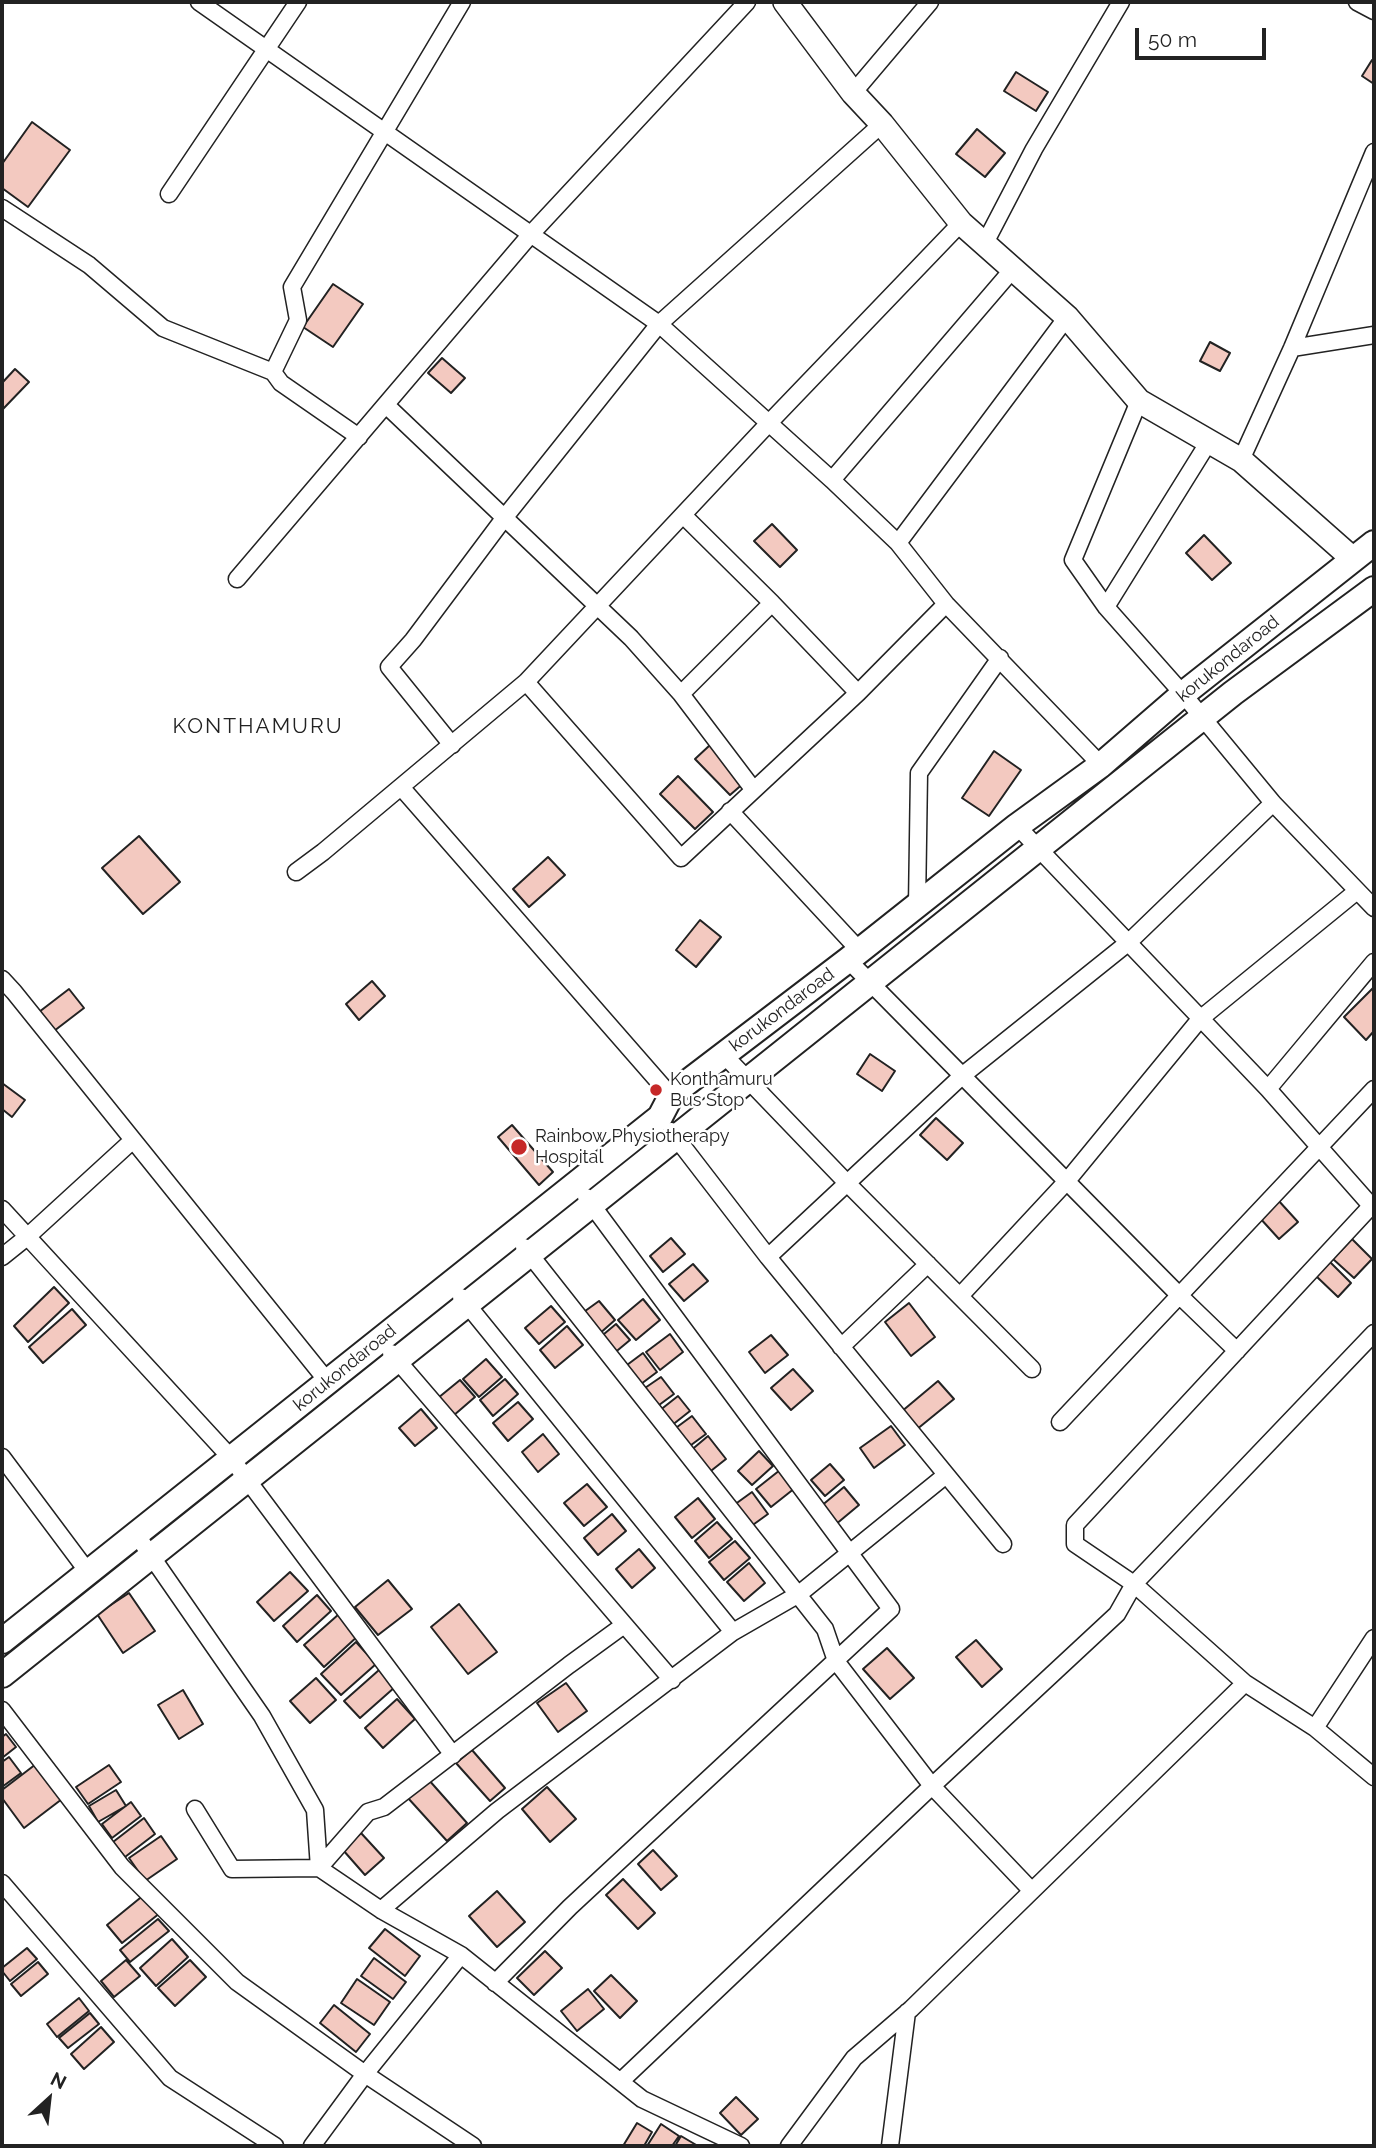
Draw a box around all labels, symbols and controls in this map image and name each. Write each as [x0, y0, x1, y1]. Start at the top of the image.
scale bar [1138, 14, 1269, 58]
text: 50 m [1148, 27, 1197, 52]
street label: korukondaroad [1172, 611, 1284, 707]
district label: KONTHAMURU [174, 714, 342, 740]
street label: korukondaroad [725, 964, 839, 1056]
place label: Konthamuru Bus Stop [670, 1069, 773, 1112]
marker: Konthamuru Bus Stop [648, 1082, 664, 1098]
place label: Rainbow Physiotherapy Hospital [535, 1126, 729, 1168]
marker: Rainbow Physiotherapy Hospital [509, 1137, 529, 1157]
street label: korukondaroad [289, 1320, 401, 1416]
north arrow [14, 2064, 84, 2134]
text: N [47, 2067, 70, 2093]

